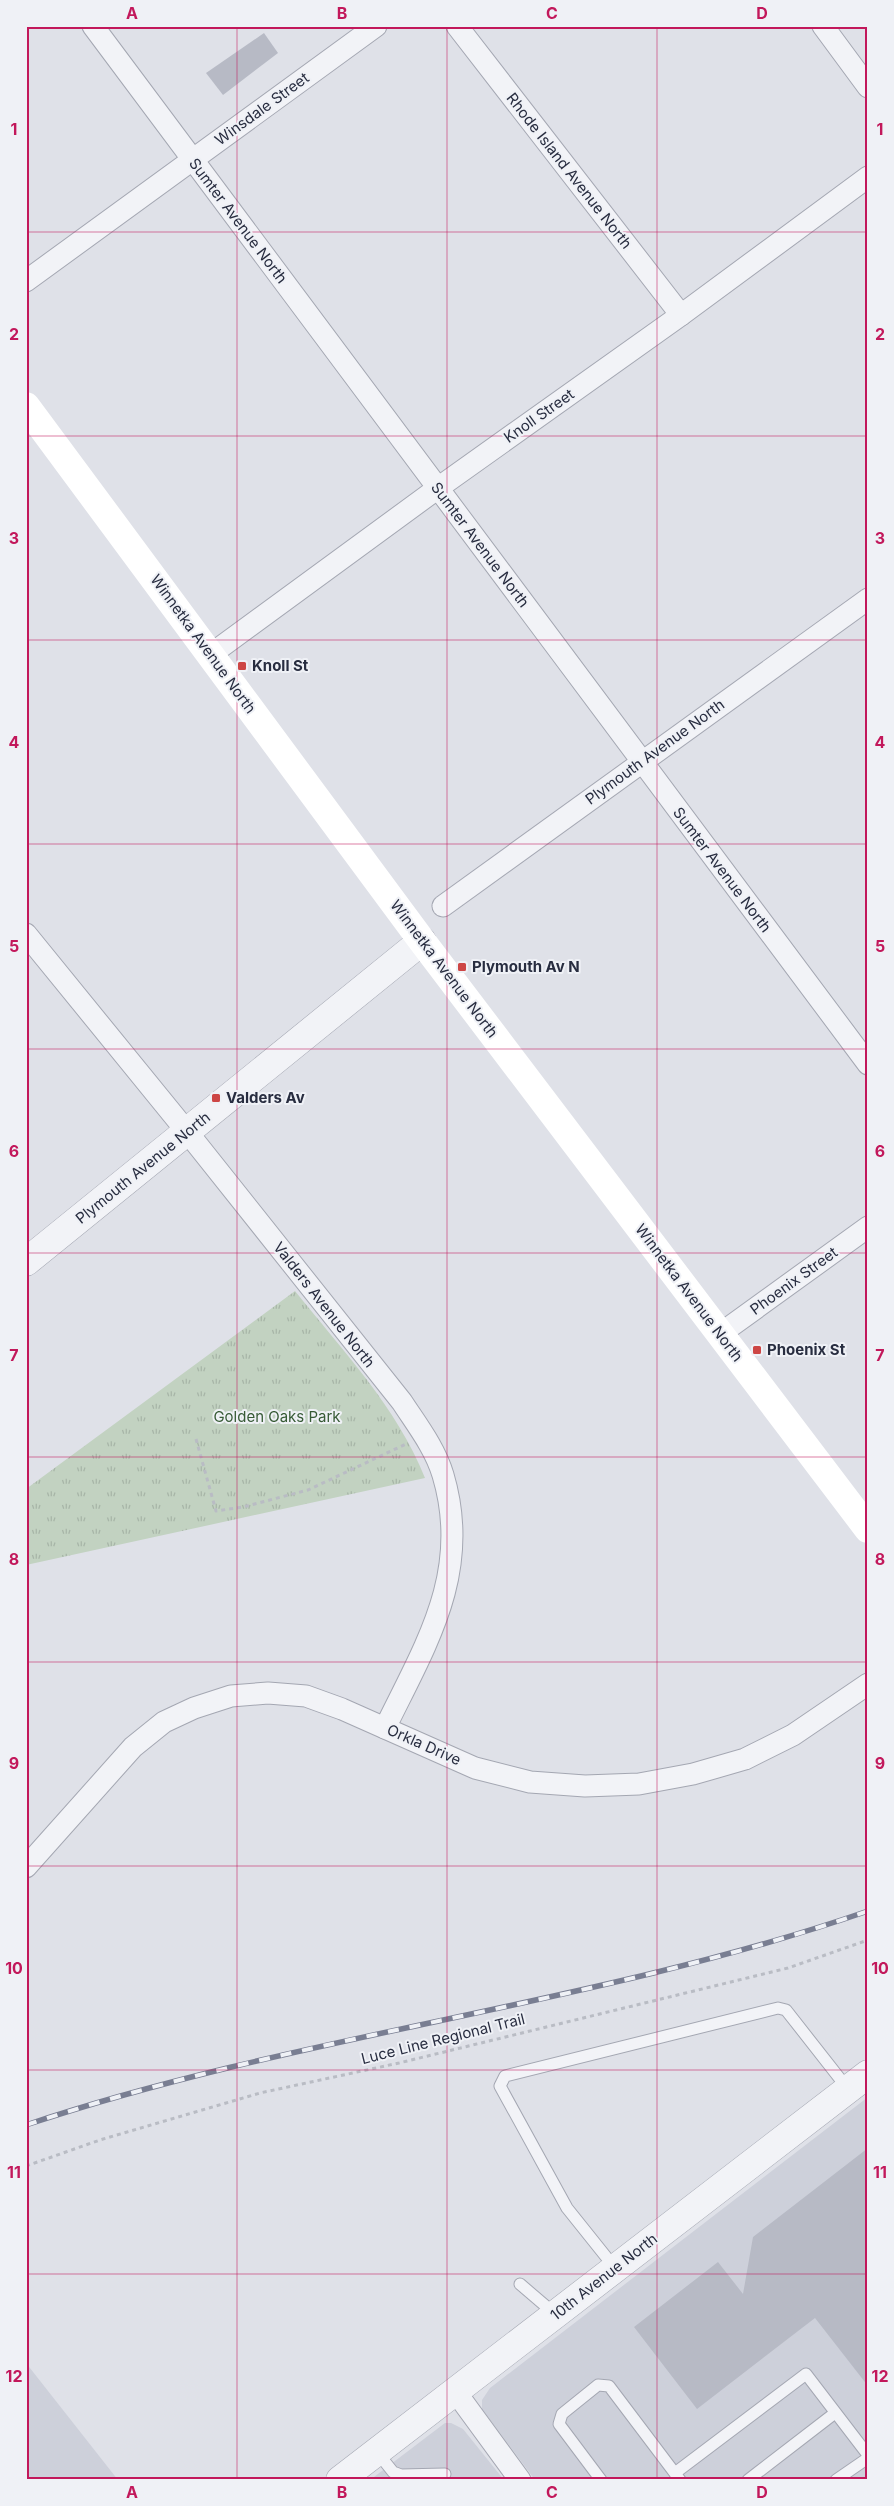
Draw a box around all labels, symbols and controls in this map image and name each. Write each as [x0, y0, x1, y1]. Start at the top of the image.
text: A [126, 3, 138, 23]
text: B [337, 3, 347, 23]
text: C [546, 3, 558, 23]
text: D [756, 3, 768, 23]
street label: Winsdale Street [211, 68, 313, 149]
street label: Rhode Island Avenue North [503, 89, 636, 253]
text: 1 [11, 119, 17, 139]
text: 1 [877, 119, 883, 139]
street label: Sumter Avenue North [185, 154, 292, 287]
text: 2 [9, 324, 19, 344]
text: 2 [875, 324, 885, 344]
street label: Knoll Street [500, 384, 578, 447]
street label: Sumter Avenue North [427, 478, 534, 611]
text: 3 [9, 528, 19, 548]
text: 3 [875, 528, 885, 548]
street label: Winnetka Avenue North [146, 570, 260, 717]
place label: Knoll St [252, 656, 309, 675]
marker: Knoll St [236, 660, 248, 672]
street label: Plymouth Avenue North [581, 695, 728, 809]
text: 4 [9, 732, 20, 752]
text: 4 [875, 732, 886, 752]
street label: Sumter Avenue North [669, 803, 776, 936]
street label: Winnetka Avenue North [386, 896, 502, 1041]
text: 5 [9, 936, 19, 956]
text: 5 [875, 936, 885, 956]
place label: Plymouth Av N [472, 957, 580, 976]
marker: Plymouth Av N [456, 961, 468, 973]
place label: Valders Av [226, 1088, 305, 1107]
marker: Valders Av [210, 1092, 222, 1104]
street label: Plymouth Avenue North [72, 1107, 214, 1228]
text: 6 [9, 1141, 19, 1161]
text: 6 [875, 1141, 885, 1161]
street label: Winnetka Avenue North [631, 1220, 747, 1365]
street label: Valders Avenue North [269, 1238, 379, 1371]
street label: Phoenix Street [746, 1242, 841, 1319]
place label: Phoenix St [767, 1340, 846, 1359]
marker: Phoenix St [751, 1344, 763, 1356]
text: 7 [9, 1345, 19, 1365]
text: 7 [875, 1345, 885, 1365]
park label: Golden Oaks Park [213, 1407, 341, 1426]
text: 8 [9, 1549, 19, 1569]
text: 8 [875, 1549, 885, 1569]
street label: Orkla Drive [384, 1720, 464, 1769]
text: 9 [9, 1753, 19, 1773]
text: 9 [875, 1753, 885, 1773]
text: 10 [5, 1958, 23, 1978]
text: 10 [871, 1958, 889, 1978]
street label: Luce Line Regional Trail [359, 2009, 527, 2068]
text: 11 [7, 2162, 21, 2182]
text: 11 [873, 2162, 887, 2182]
street label: 10th Avenue North [546, 2229, 661, 2324]
text: 12 [6, 2366, 22, 2386]
text: 12 [872, 2366, 888, 2386]
text: A [126, 2482, 138, 2502]
text: B [337, 2482, 347, 2502]
text: C [546, 2482, 558, 2502]
text: D [756, 2482, 768, 2502]

